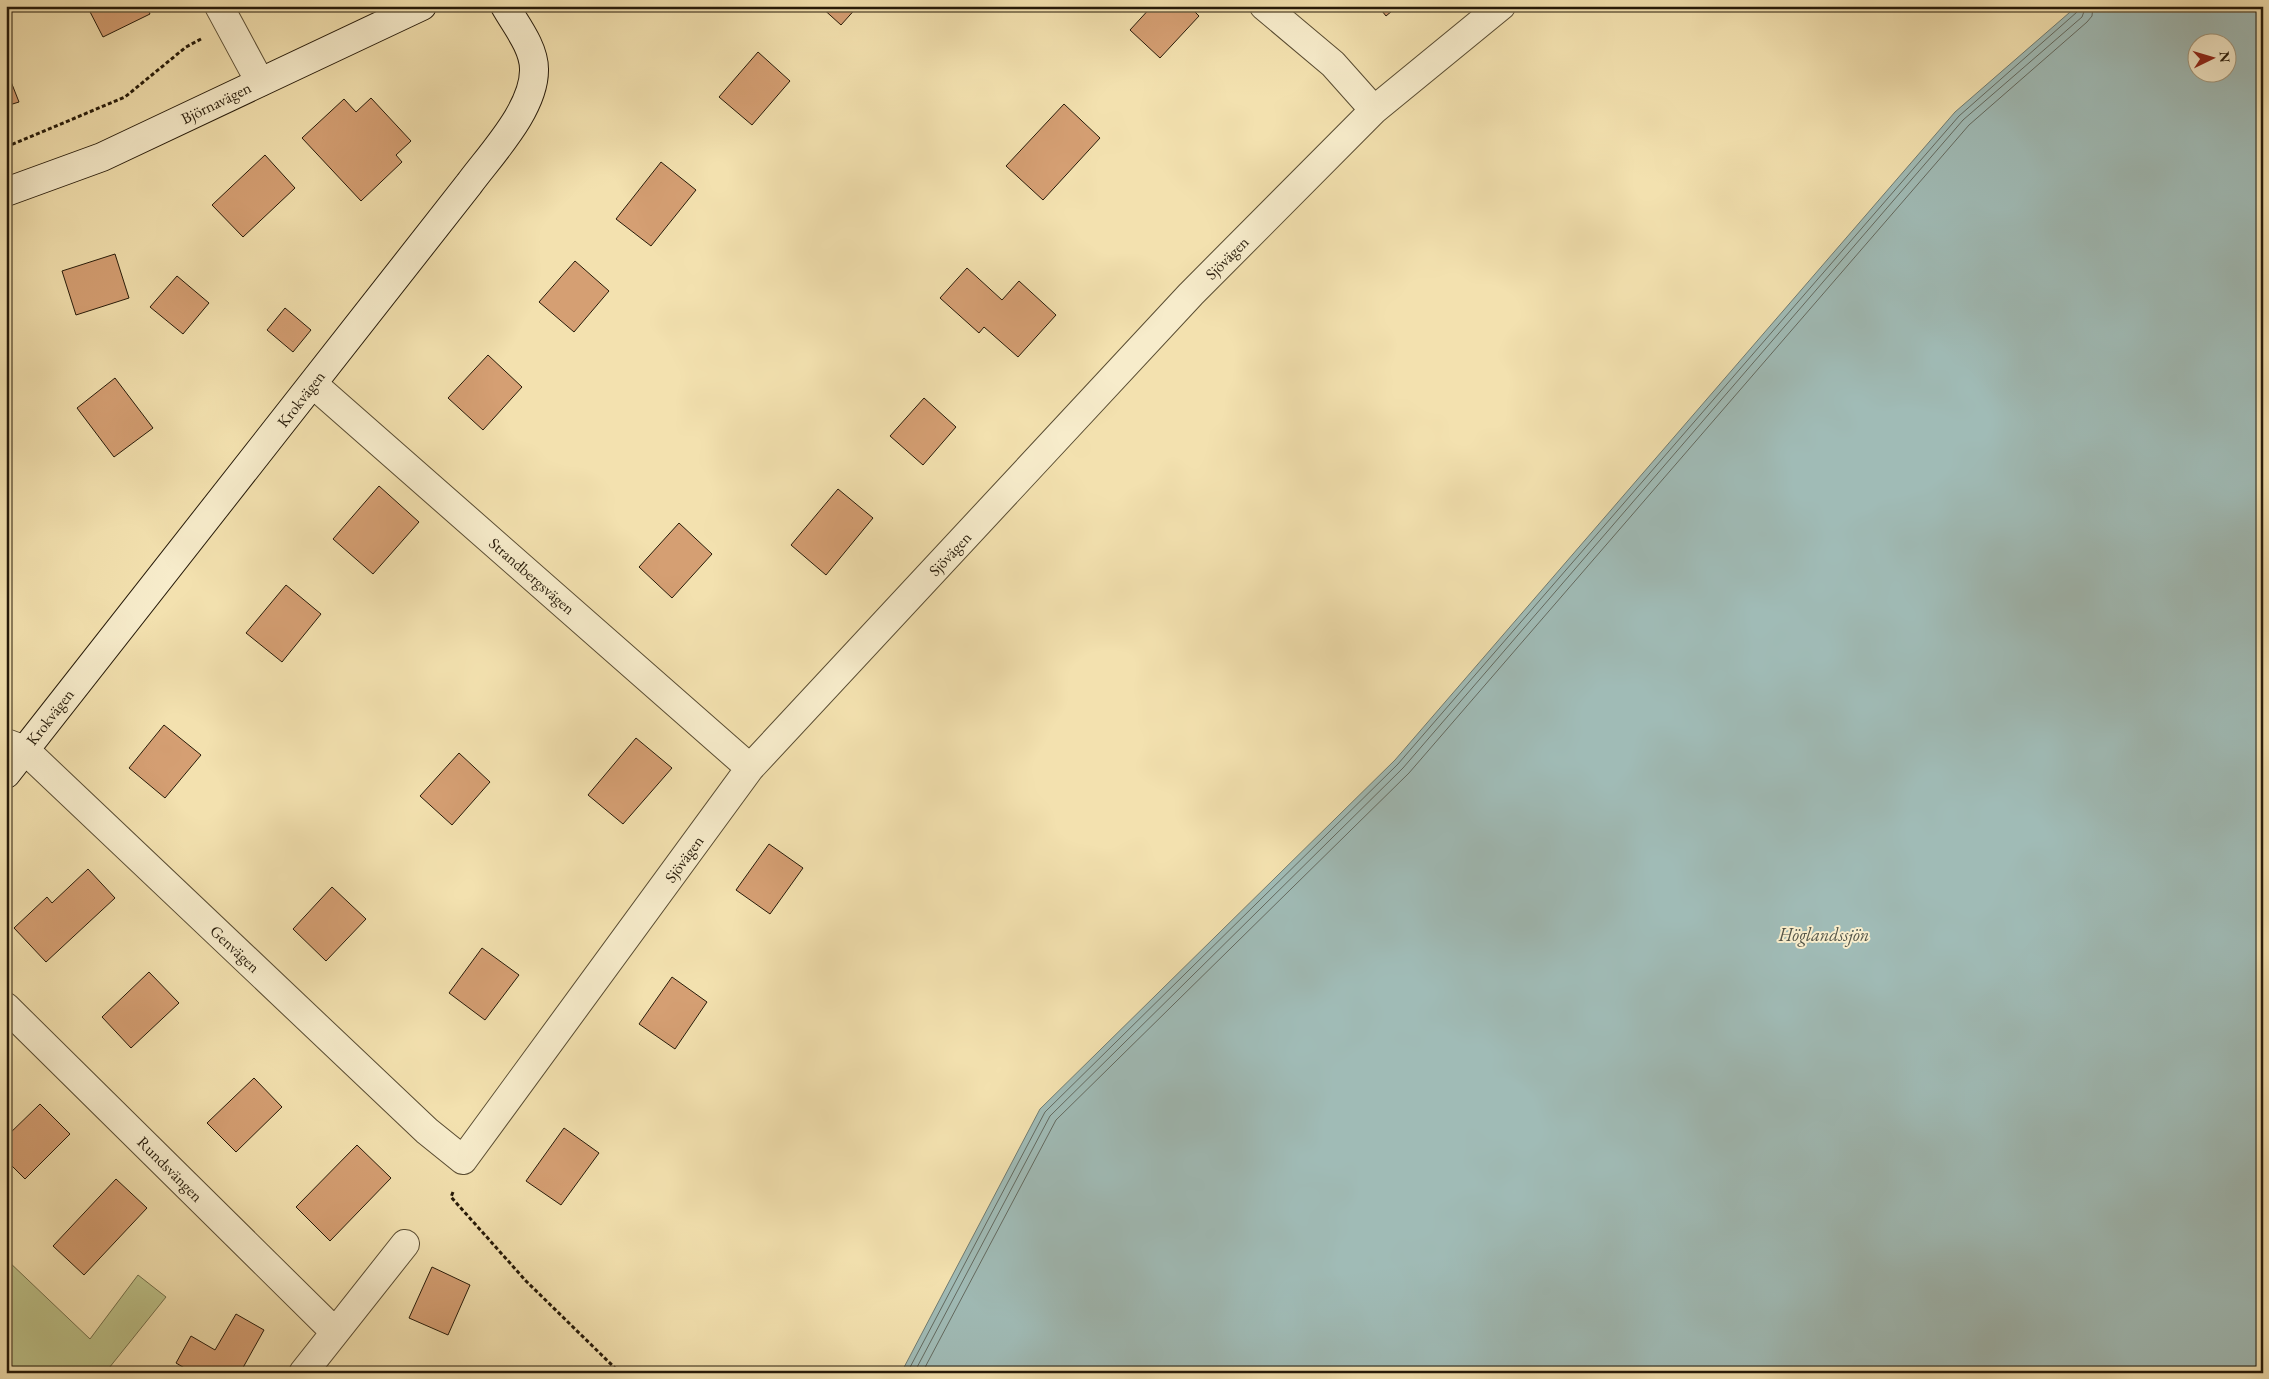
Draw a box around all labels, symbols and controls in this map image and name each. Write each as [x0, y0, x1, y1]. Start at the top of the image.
north arrow [2186, 32, 2236, 82]
text: N [2215, 50, 2234, 64]
street label: Björnavägen [177, 77, 255, 129]
street label: Sjövägen [1201, 231, 1254, 284]
street label: Krokvägen [272, 366, 330, 432]
street label: Sjövägen [924, 527, 976, 581]
street label: Strandbergsvägen [485, 533, 580, 620]
street label: Krokvägen [21, 684, 79, 750]
street label: Sjövägen [660, 831, 709, 887]
street label: Genvägen [206, 921, 265, 978]
water label: Höglandssjön [1778, 923, 1869, 947]
street label: Rundsvängen [133, 1132, 208, 1207]

